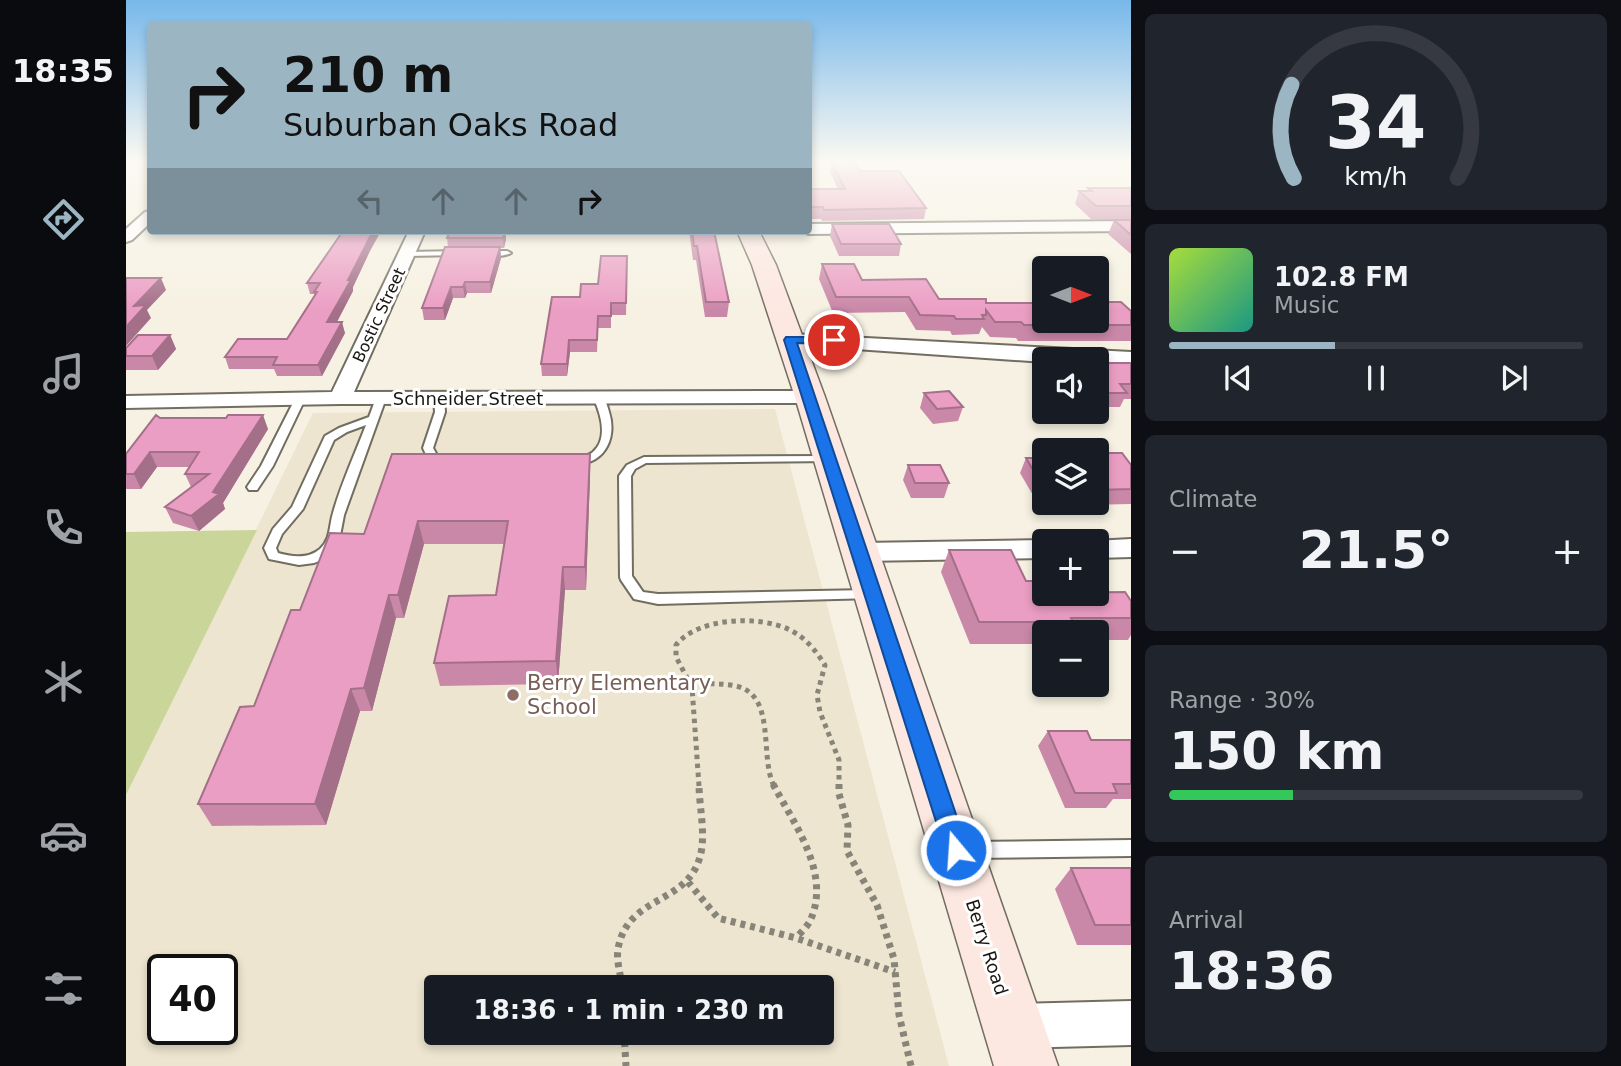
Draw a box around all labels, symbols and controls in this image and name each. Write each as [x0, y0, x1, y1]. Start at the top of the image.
text: 210 m [283, 47, 453, 104]
icon: right [168, 49, 259, 140]
text: 18:35 [12, 52, 114, 90]
text: 34 [1325, 81, 1427, 166]
text: Suburban Oaks Road [283, 106, 618, 144]
text: km/h [1344, 162, 1408, 191]
icon: left [351, 182, 389, 220]
icon: ahead [424, 182, 462, 220]
icon: ahead [497, 182, 535, 220]
icon: right [570, 182, 608, 220]
icon: directions [39, 195, 88, 244]
north arrow [1032, 256, 1110, 332]
map controls [1032, 256, 1109, 697]
text: 102.8 FM [1274, 262, 1409, 292]
street label: Bostic Street [349, 265, 409, 365]
text: Music [1274, 292, 1339, 318]
pin [804, 310, 864, 370]
icon: arrive [815, 321, 853, 359]
button: sound [1032, 347, 1109, 424]
icon: music [39, 349, 88, 398]
icon: previous [1219, 359, 1257, 397]
icon: pause [1357, 359, 1395, 397]
icon: next [1495, 359, 1533, 397]
street label: Schneider Street [393, 388, 543, 409]
button: layers [1032, 438, 1109, 515]
text: Climate [1169, 486, 1258, 512]
icon: phone [39, 503, 88, 552]
text: 21.5° [1299, 520, 1453, 580]
button: + [1032, 529, 1109, 606]
text: − [1169, 529, 1201, 573]
text: + [1551, 529, 1583, 573]
button: − [1032, 620, 1109, 697]
icon: climate [39, 657, 88, 706]
place label: Berry Elementary School [527, 671, 711, 719]
marker: Berry Elementary School [505, 687, 521, 703]
text: Range · 30% [1169, 687, 1315, 713]
text: 150 km [1169, 721, 1384, 781]
icon: car [39, 811, 88, 860]
position arrow [919, 813, 993, 887]
street label: Berry Road [962, 896, 1012, 998]
text: Arrival [1169, 907, 1244, 933]
text: 18:36 [1169, 941, 1335, 1001]
speed limit sign: 40 [147, 954, 238, 1045]
icon: filters [39, 964, 88, 1013]
text: 18:36 · 1 min · 230 m [474, 995, 784, 1025]

